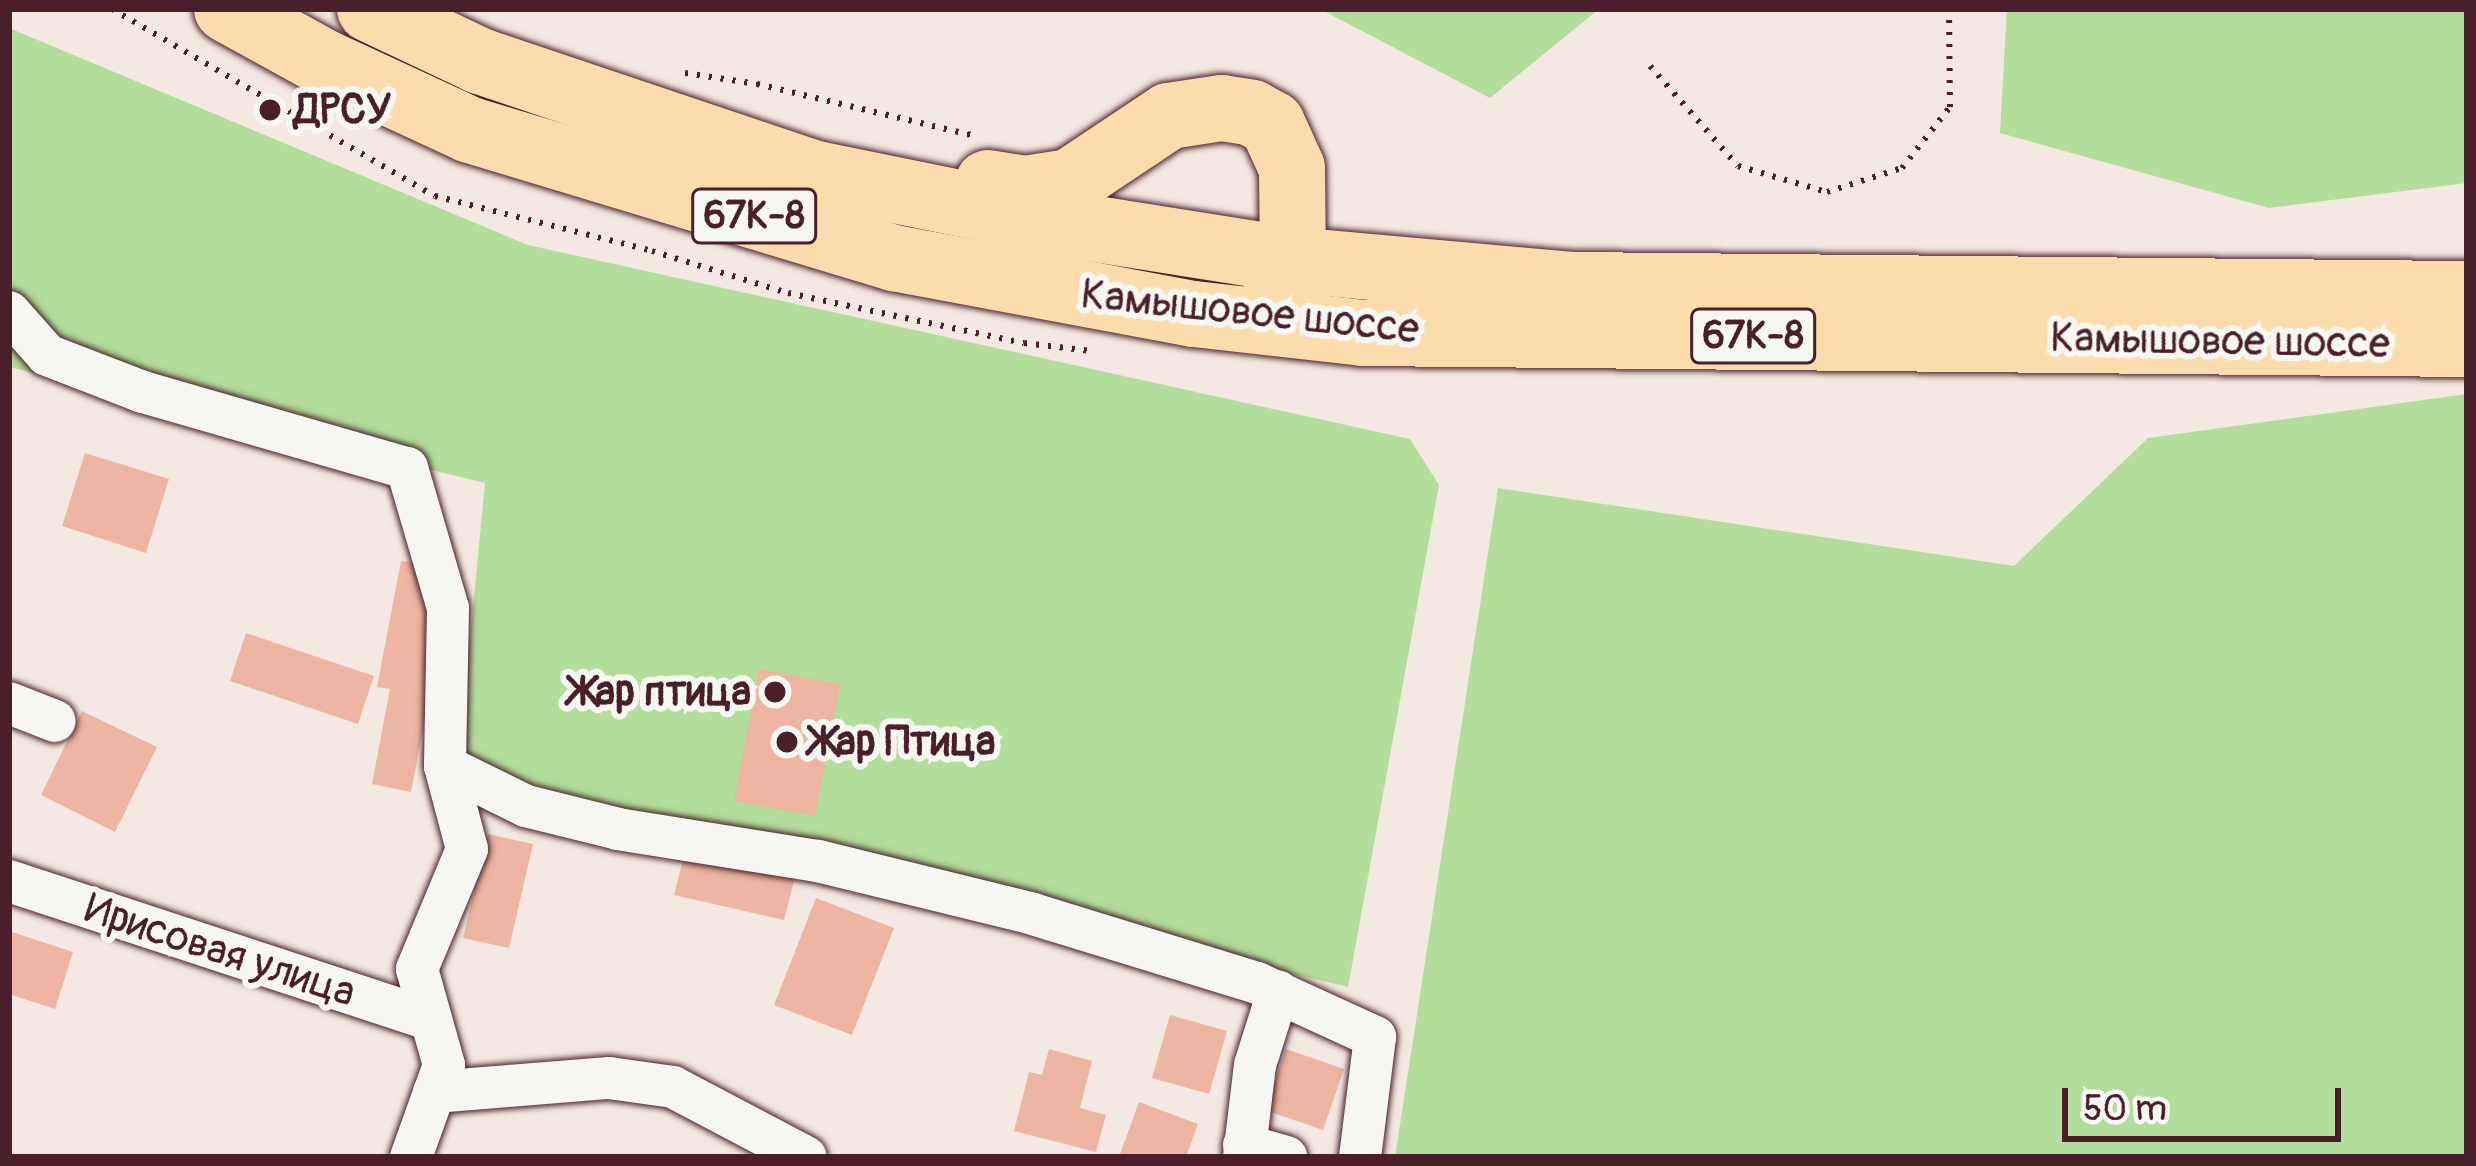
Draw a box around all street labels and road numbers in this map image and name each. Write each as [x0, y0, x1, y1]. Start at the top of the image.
road number: 67К-8 [691, 183, 817, 249]
street label: Камышовое шоссе [1079, 269, 1421, 355]
road number: 67К-8 [1690, 303, 1816, 369]
street label: Камышовое шоссе [2050, 313, 2390, 369]
street label: Ирисовая улица [78, 884, 362, 1018]

